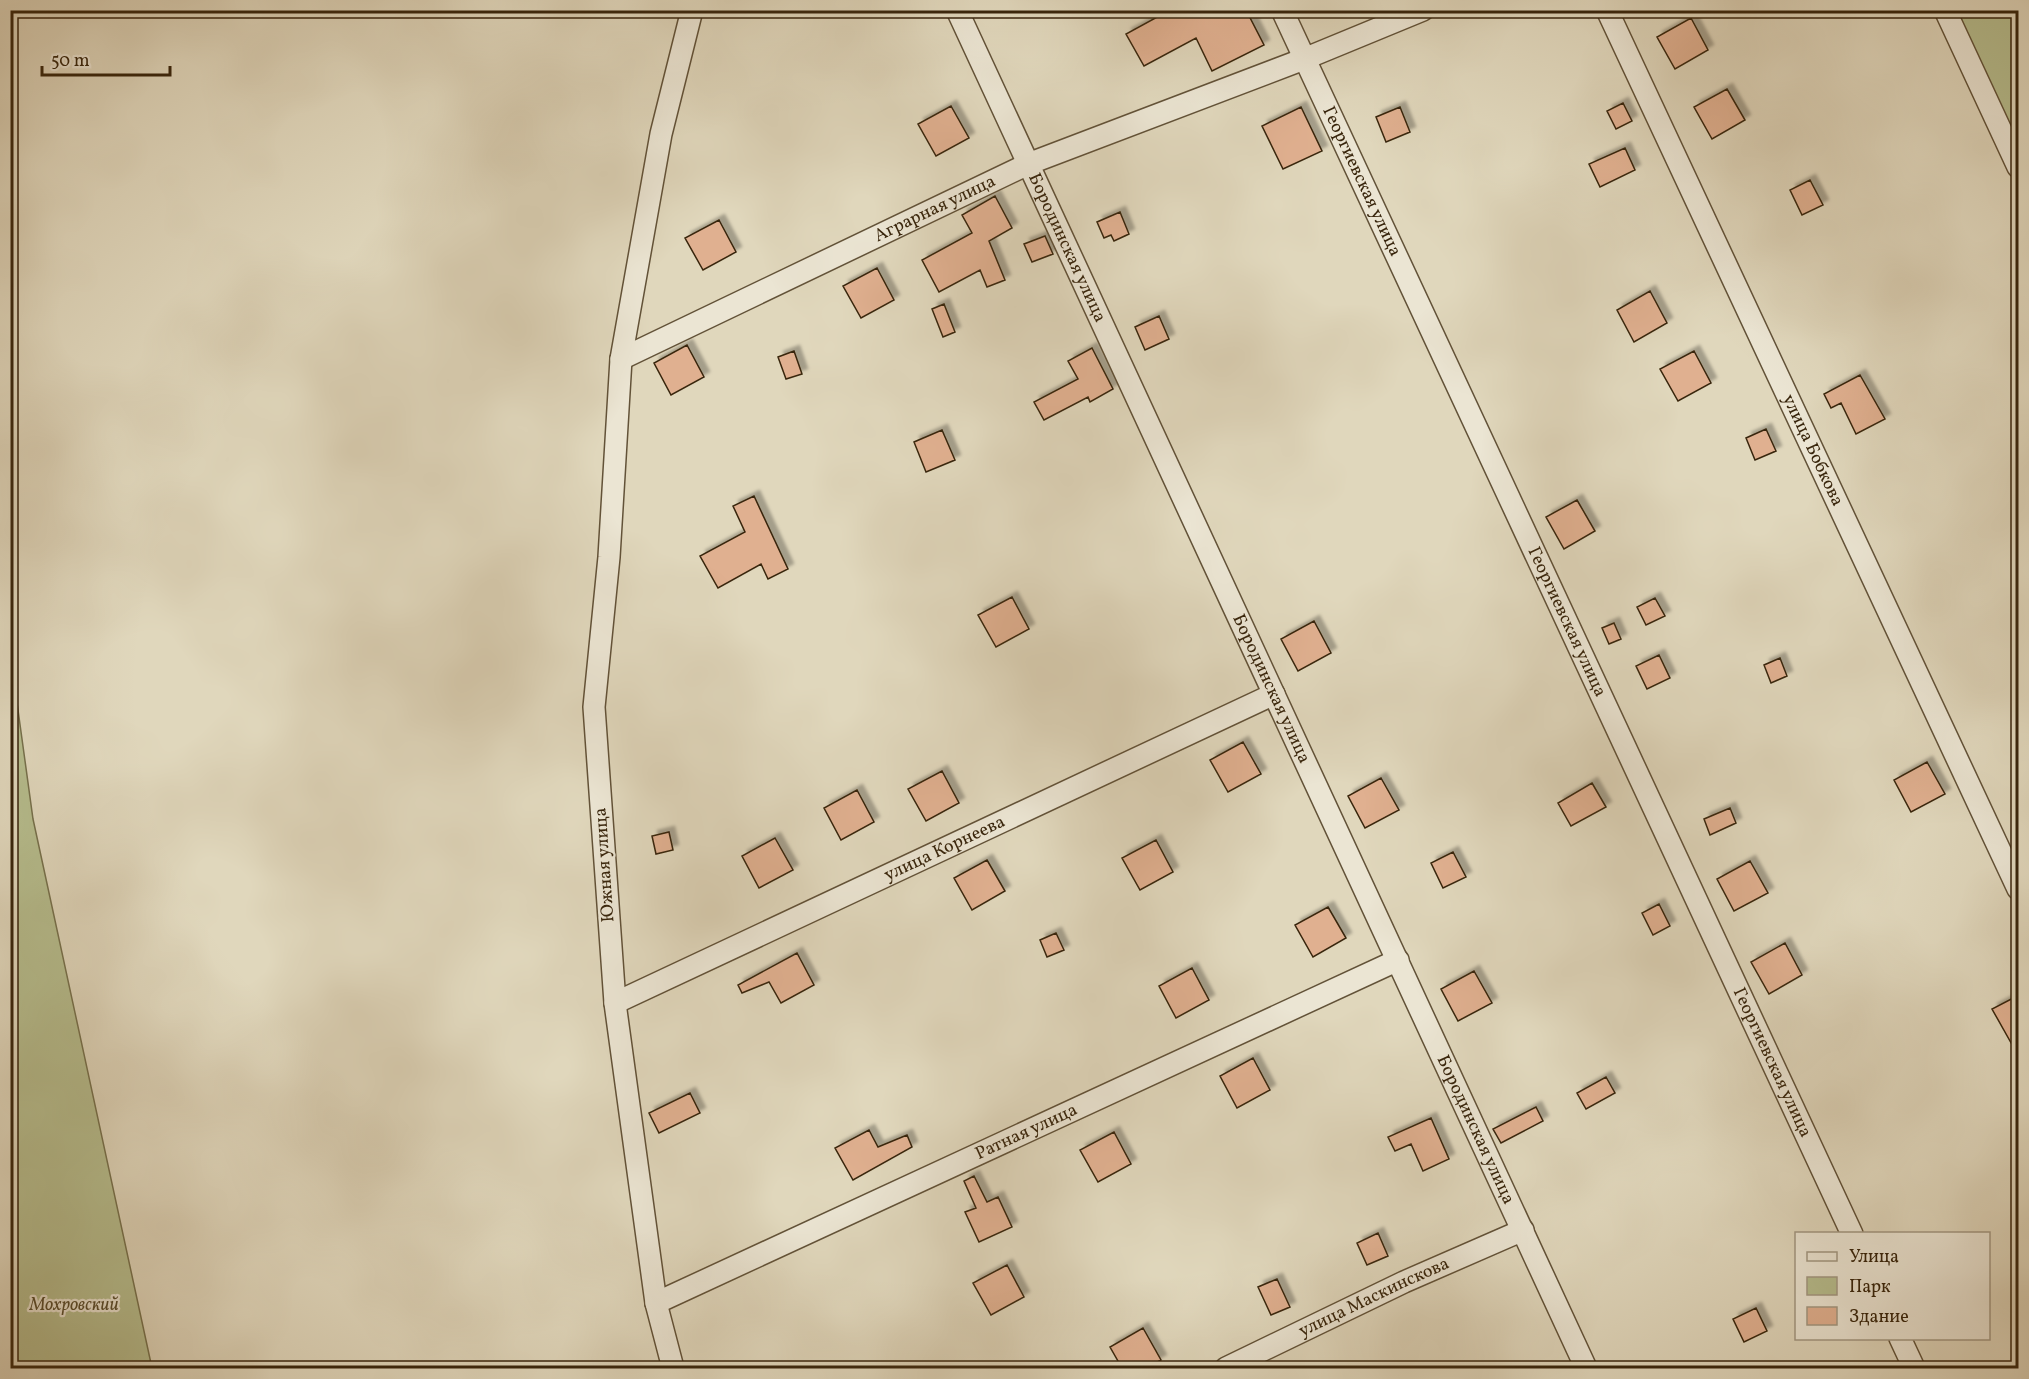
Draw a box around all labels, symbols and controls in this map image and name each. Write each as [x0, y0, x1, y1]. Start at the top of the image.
scale bar [42, 39, 170, 77]
text: 50 m [51, 49, 90, 74]
street label: Георгиевская улица [1316, 102, 1408, 261]
street label: Аграрная улица [870, 169, 1000, 248]
street label: Бородинская улица [1022, 169, 1113, 326]
street label: улица Бобкова [1776, 390, 1850, 510]
street label: Георгиевская улица [1521, 543, 1613, 701]
street label: Бородинская улица [1226, 610, 1317, 767]
street label: Южная улица [589, 807, 621, 923]
street label: улица Корнеева [880, 809, 1009, 888]
street label: Георгиевская улица [1726, 983, 1818, 1142]
street label: Бородинская улица [1430, 1051, 1521, 1208]
street label: Ратная улица [971, 1097, 1082, 1166]
legend [1795, 1232, 1990, 1340]
text: Улица [1849, 1245, 1899, 1270]
street label: улица Маскинскова [1294, 1251, 1453, 1344]
text: Парк [1849, 1275, 1891, 1300]
park label: Мохровский [28, 1293, 119, 1318]
text: Здание [1849, 1305, 1909, 1330]

